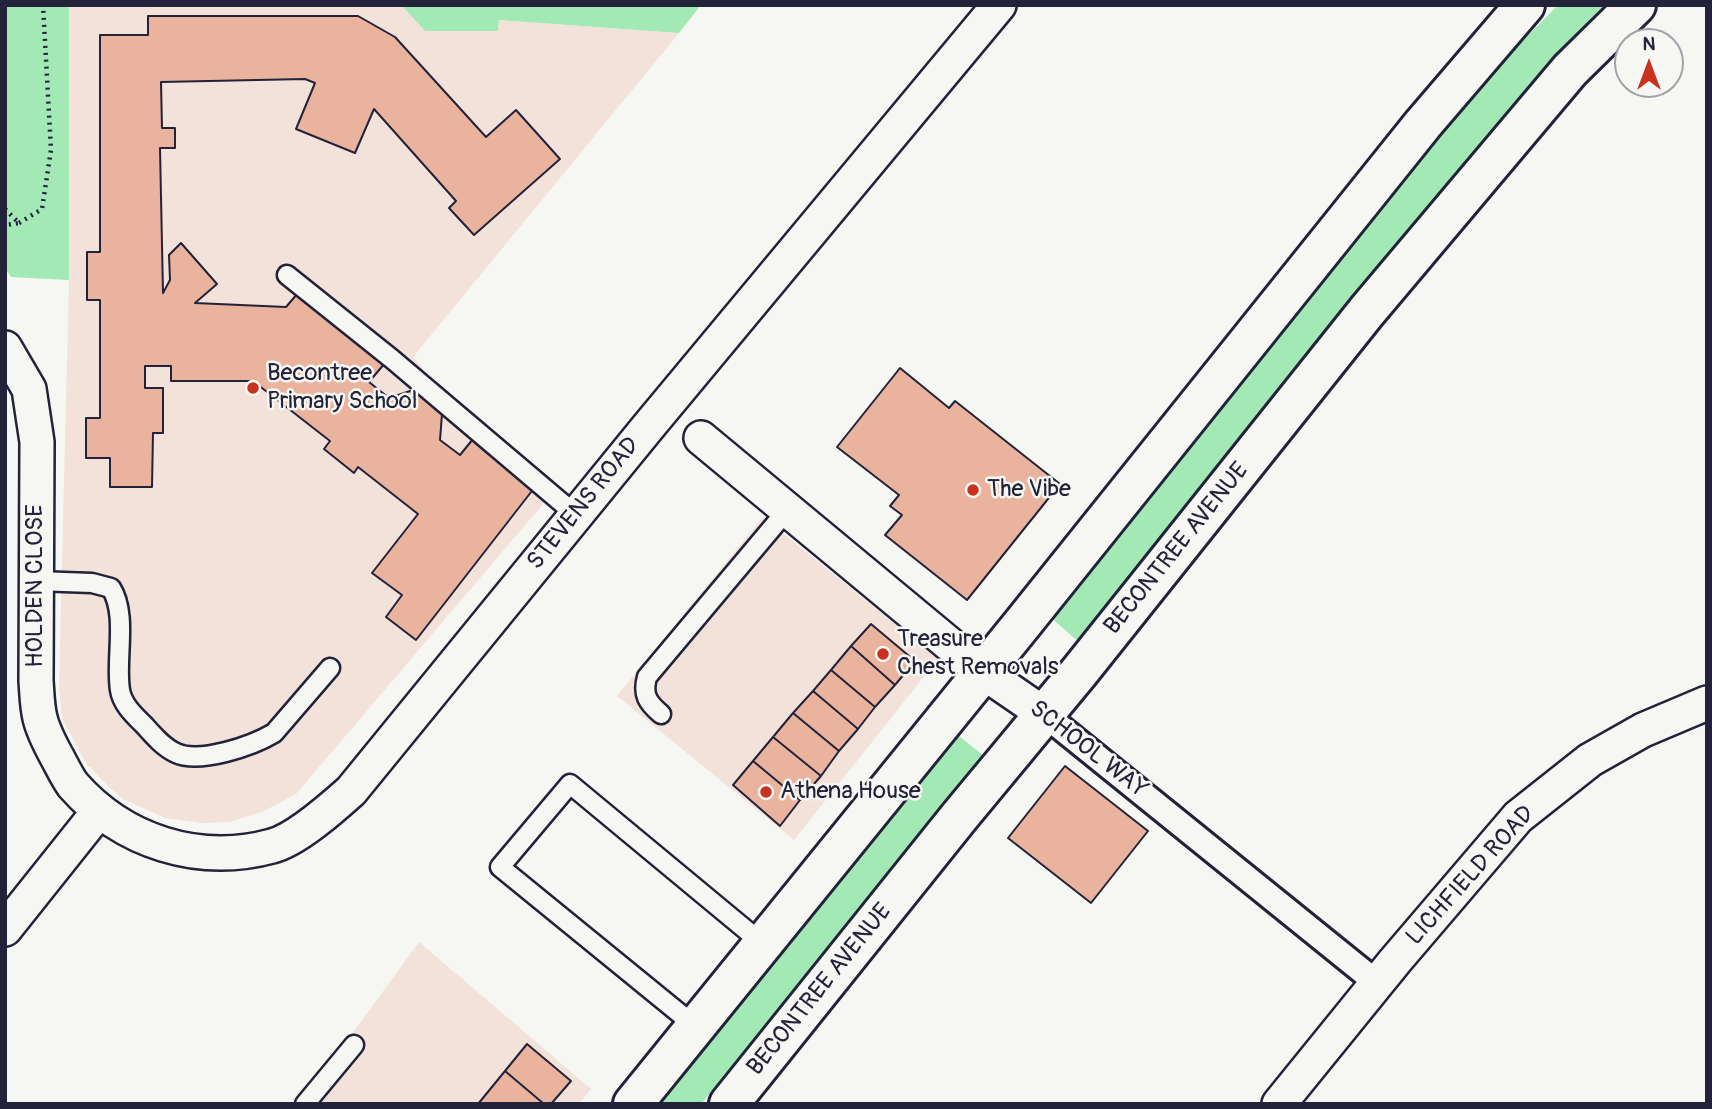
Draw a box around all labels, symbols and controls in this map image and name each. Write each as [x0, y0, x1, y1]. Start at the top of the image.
north arrow [1614, 28, 1684, 98]
text: N [1643, 32, 1655, 56]
place label: Becontree Primary School [267, 360, 417, 416]
marker: Becontree Primary School [245, 380, 261, 396]
street label: STEVENS ROAD [522, 432, 646, 576]
street label: BECONTREE AVENUE [1099, 457, 1255, 641]
place label: The Vibe [987, 476, 1071, 504]
marker: The Vibe [965, 482, 981, 498]
street label: HOLDEN CLOSE [22, 504, 50, 668]
place label: Treasure Chest Removals [897, 626, 1059, 682]
marker: Treasure Chest Removals [875, 646, 891, 662]
street label: SCHOOL WAY [1023, 695, 1153, 805]
place label: Athena House [780, 778, 921, 806]
marker: Athena House [758, 784, 774, 800]
street label: LICHFIELD ROAD [1401, 800, 1541, 952]
street label: BECONTREE AVENUE [742, 898, 898, 1082]

